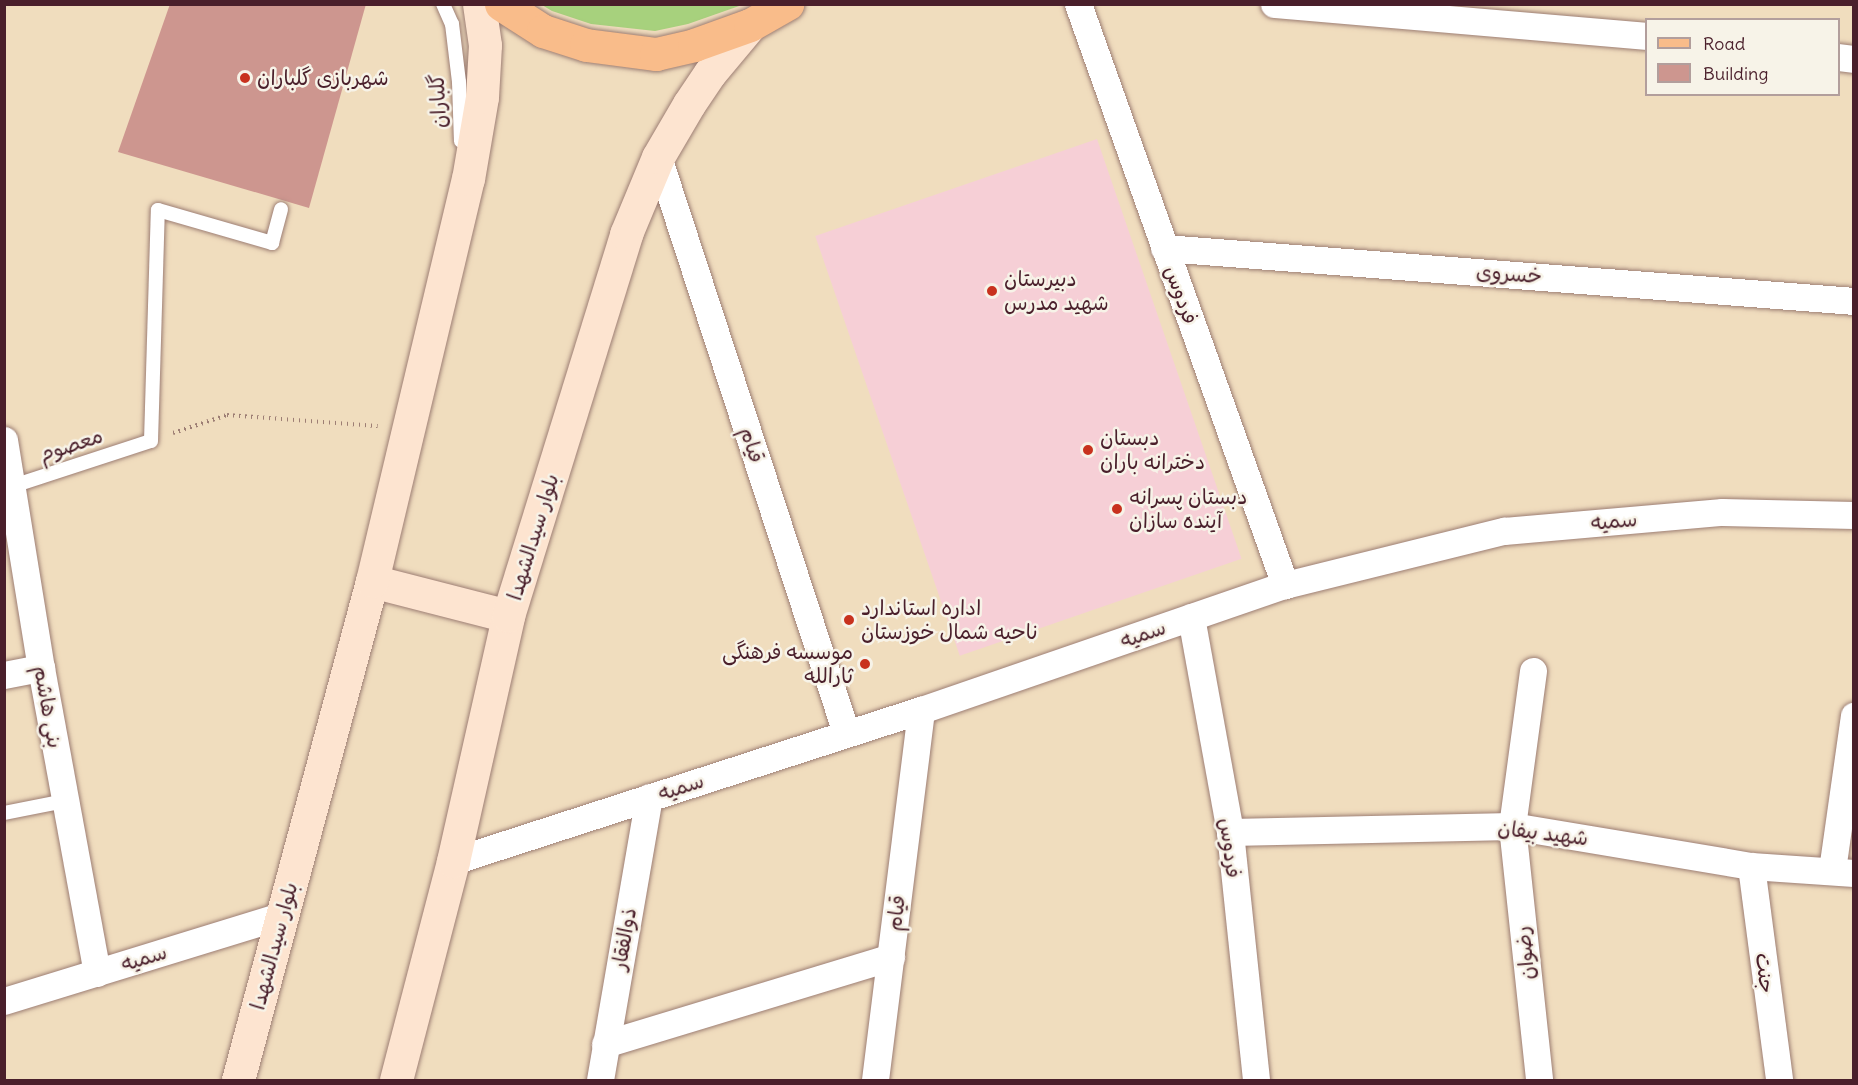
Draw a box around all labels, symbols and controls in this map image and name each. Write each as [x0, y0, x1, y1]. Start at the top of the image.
legend [1645, 18, 1840, 96]
text: Road [1703, 32, 1745, 55]
text: Building [1703, 62, 1768, 85]
place label: شهربازی گلباران [257, 65, 389, 91]
marker: شهربازی گلباران [238, 71, 252, 85]
street label: گلباران [424, 73, 452, 129]
street label: خسروی [1475, 259, 1543, 289]
street label: فردوس [1159, 262, 1203, 328]
place label: دبیرستان شهید مدرس [1004, 266, 1109, 316]
marker: دبیرستان شهید مدرس [985, 284, 999, 298]
street label: معصوم [36, 423, 106, 467]
street label: قیام [734, 424, 770, 466]
place label: دبستان دخترانه باران [1100, 425, 1205, 475]
marker: دبستان دخترانه باران [1081, 443, 1095, 457]
street label: بلوار سیدالشهدا [502, 471, 564, 603]
place label: دبستان پسرانه آینده سازان [1129, 484, 1247, 534]
marker: دبستان پسرانه آینده سازان [1110, 502, 1124, 516]
street label: سمیه [1590, 506, 1638, 536]
place label: اداره استاندارد ناحیه شمال خوزستان [861, 595, 1038, 645]
marker: اداره استاندارد ناحیه شمال خوزستان [842, 613, 856, 627]
street label: سمیه [1117, 615, 1169, 653]
place label: موسسه فرهنگی ثارالله [722, 639, 853, 689]
marker: موسسه فرهنگی ثارالله [858, 657, 872, 671]
street label: بنی هاشم [28, 664, 68, 750]
street label: سمیه [655, 768, 707, 806]
street label: شهید بیفان [1496, 815, 1590, 851]
street label: فردوس [1214, 817, 1246, 879]
street label: بلوار سیدالشهدا [245, 880, 303, 1012]
street label: قیام [881, 894, 911, 932]
street label: ذوالفقار [606, 906, 642, 972]
street label: رضوان [1510, 925, 1540, 981]
street label: سمیه [118, 939, 170, 977]
street label: جنت [1750, 951, 1780, 995]

